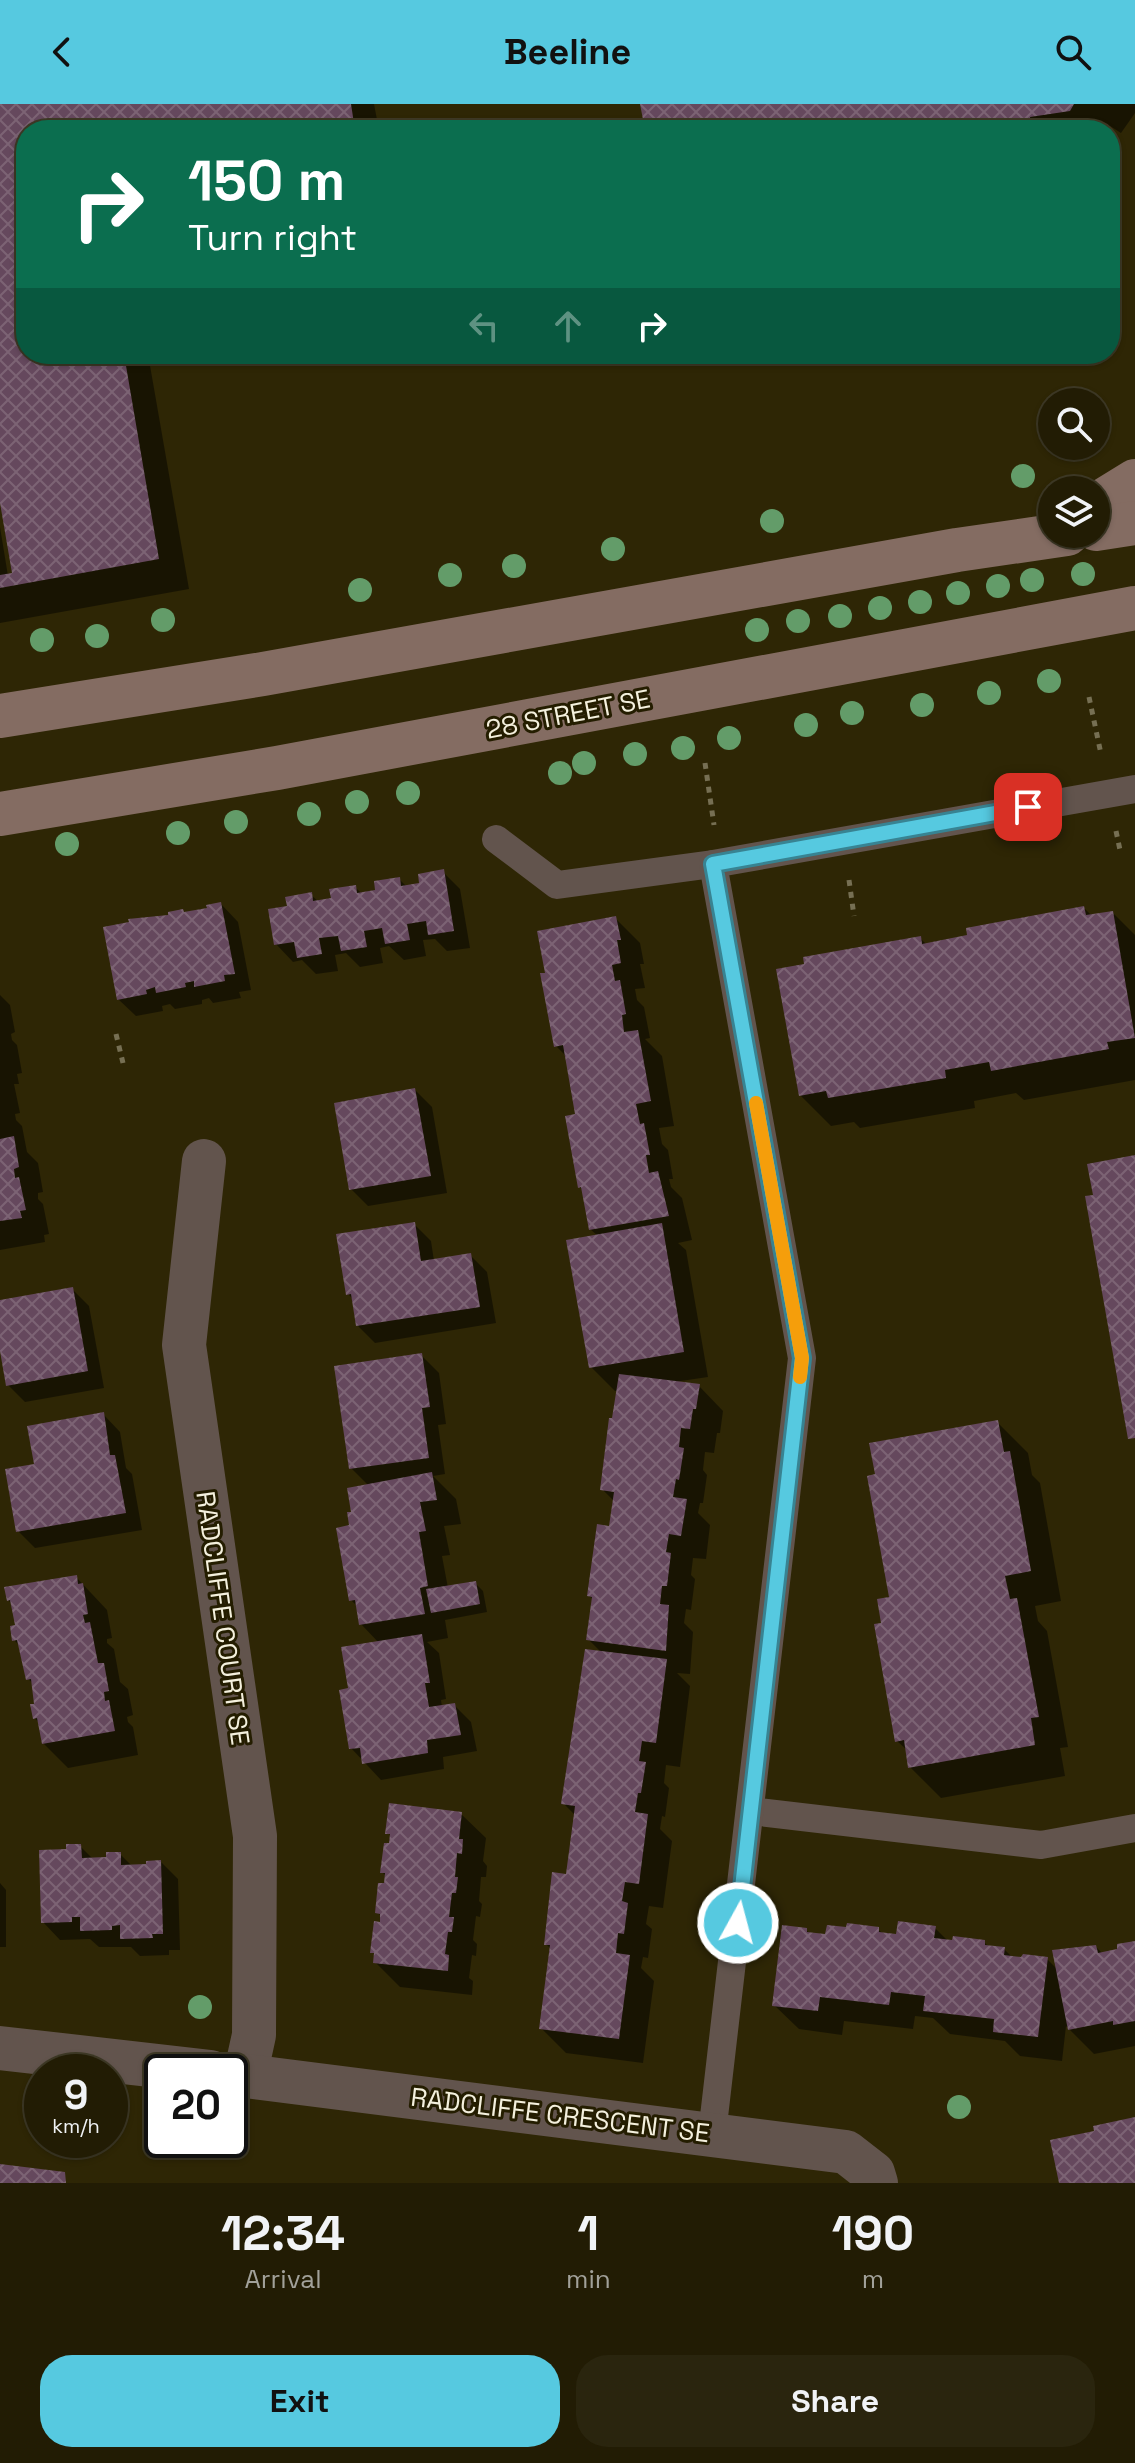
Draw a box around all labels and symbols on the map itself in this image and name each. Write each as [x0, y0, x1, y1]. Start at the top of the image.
street label: 28 STREET SE [483, 681, 653, 747]
pin [994, 773, 1062, 841]
street label: RADCLIFFE COURT SE [188, 1489, 258, 1747]
position arrow [696, 1881, 780, 1965]
speed limit sign: 20 [144, 2054, 248, 2158]
street label: RADCLIFFE CRESCENT SE [409, 2080, 711, 2150]

